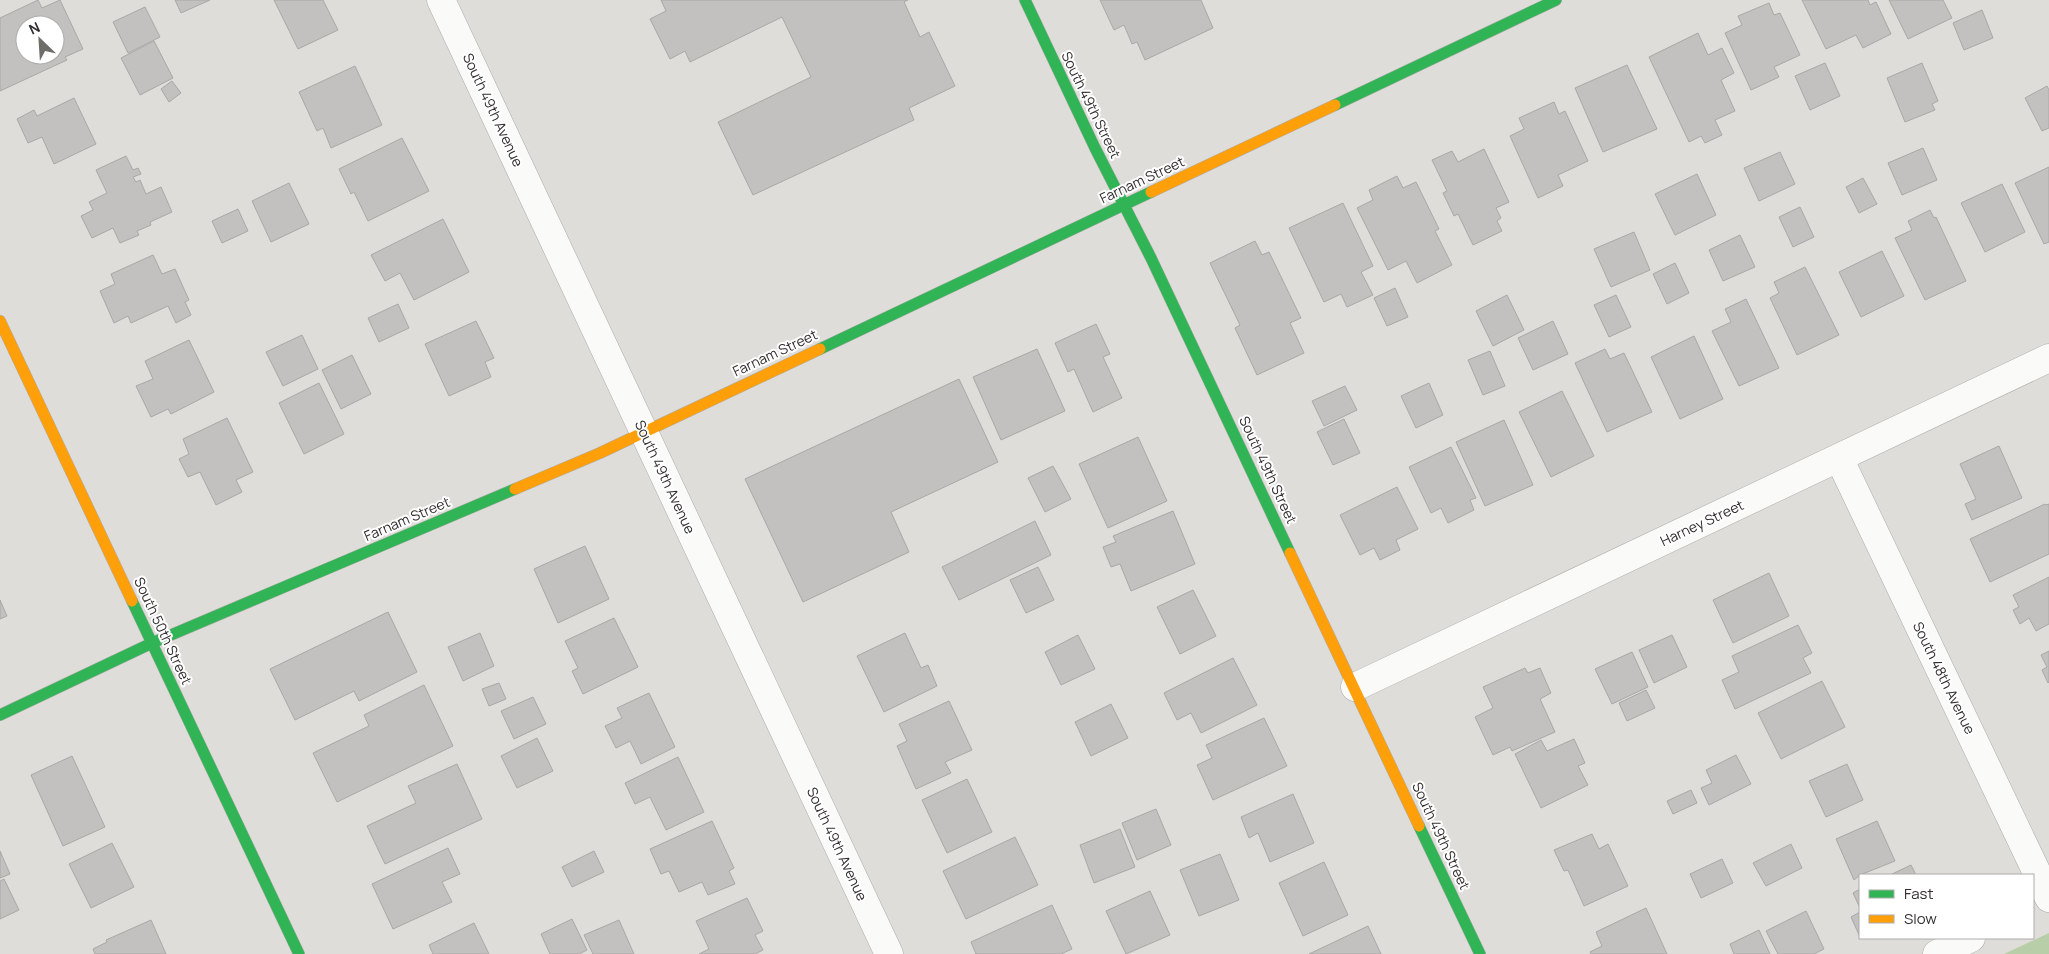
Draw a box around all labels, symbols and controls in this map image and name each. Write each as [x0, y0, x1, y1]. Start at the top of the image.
north arrow [15, 15, 65, 65]
text: N [26, 17, 43, 39]
street label: South 49th Street [1057, 48, 1126, 162]
street label: South 49th Avenue [459, 50, 528, 170]
street label: Farnam Street [1096, 151, 1188, 207]
street label: Farnam Street [729, 324, 821, 380]
street label: South 49th Street [1235, 413, 1302, 527]
street label: South 49th Avenue [631, 417, 700, 537]
street label: Farnam Street [361, 492, 453, 545]
street label: Harney Street [1657, 495, 1747, 550]
street label: South 50th Street [130, 574, 197, 688]
street label: South 48th Avenue [1909, 618, 1980, 737]
street label: South 49th Street [1408, 779, 1475, 893]
street label: South 49th Avenue [803, 784, 872, 904]
legend [1859, 874, 2034, 939]
text: Fast [1904, 883, 1933, 904]
text: Slow [1904, 908, 1937, 929]

